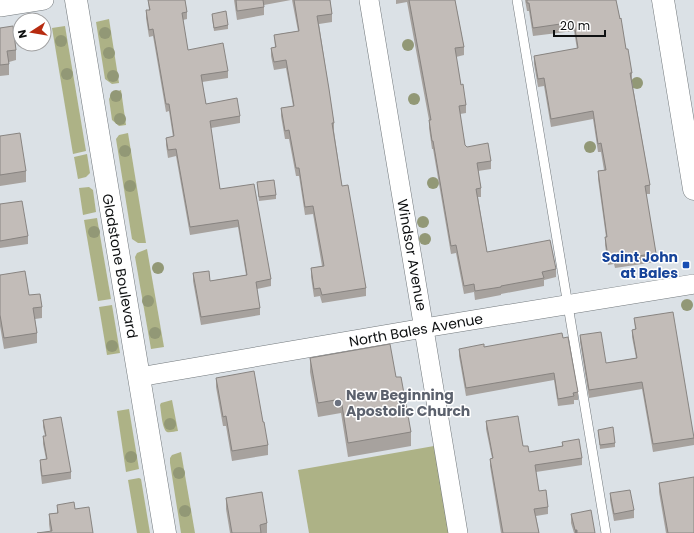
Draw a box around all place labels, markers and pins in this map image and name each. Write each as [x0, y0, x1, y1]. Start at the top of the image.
place label: Saint John at Bales [602, 247, 678, 283]
marker: Saint John at Bales [681, 260, 691, 270]
place label: New Beginning Apostolic Church [346, 385, 470, 421]
marker: New Beginning Apostolic Church [333, 398, 343, 408]

